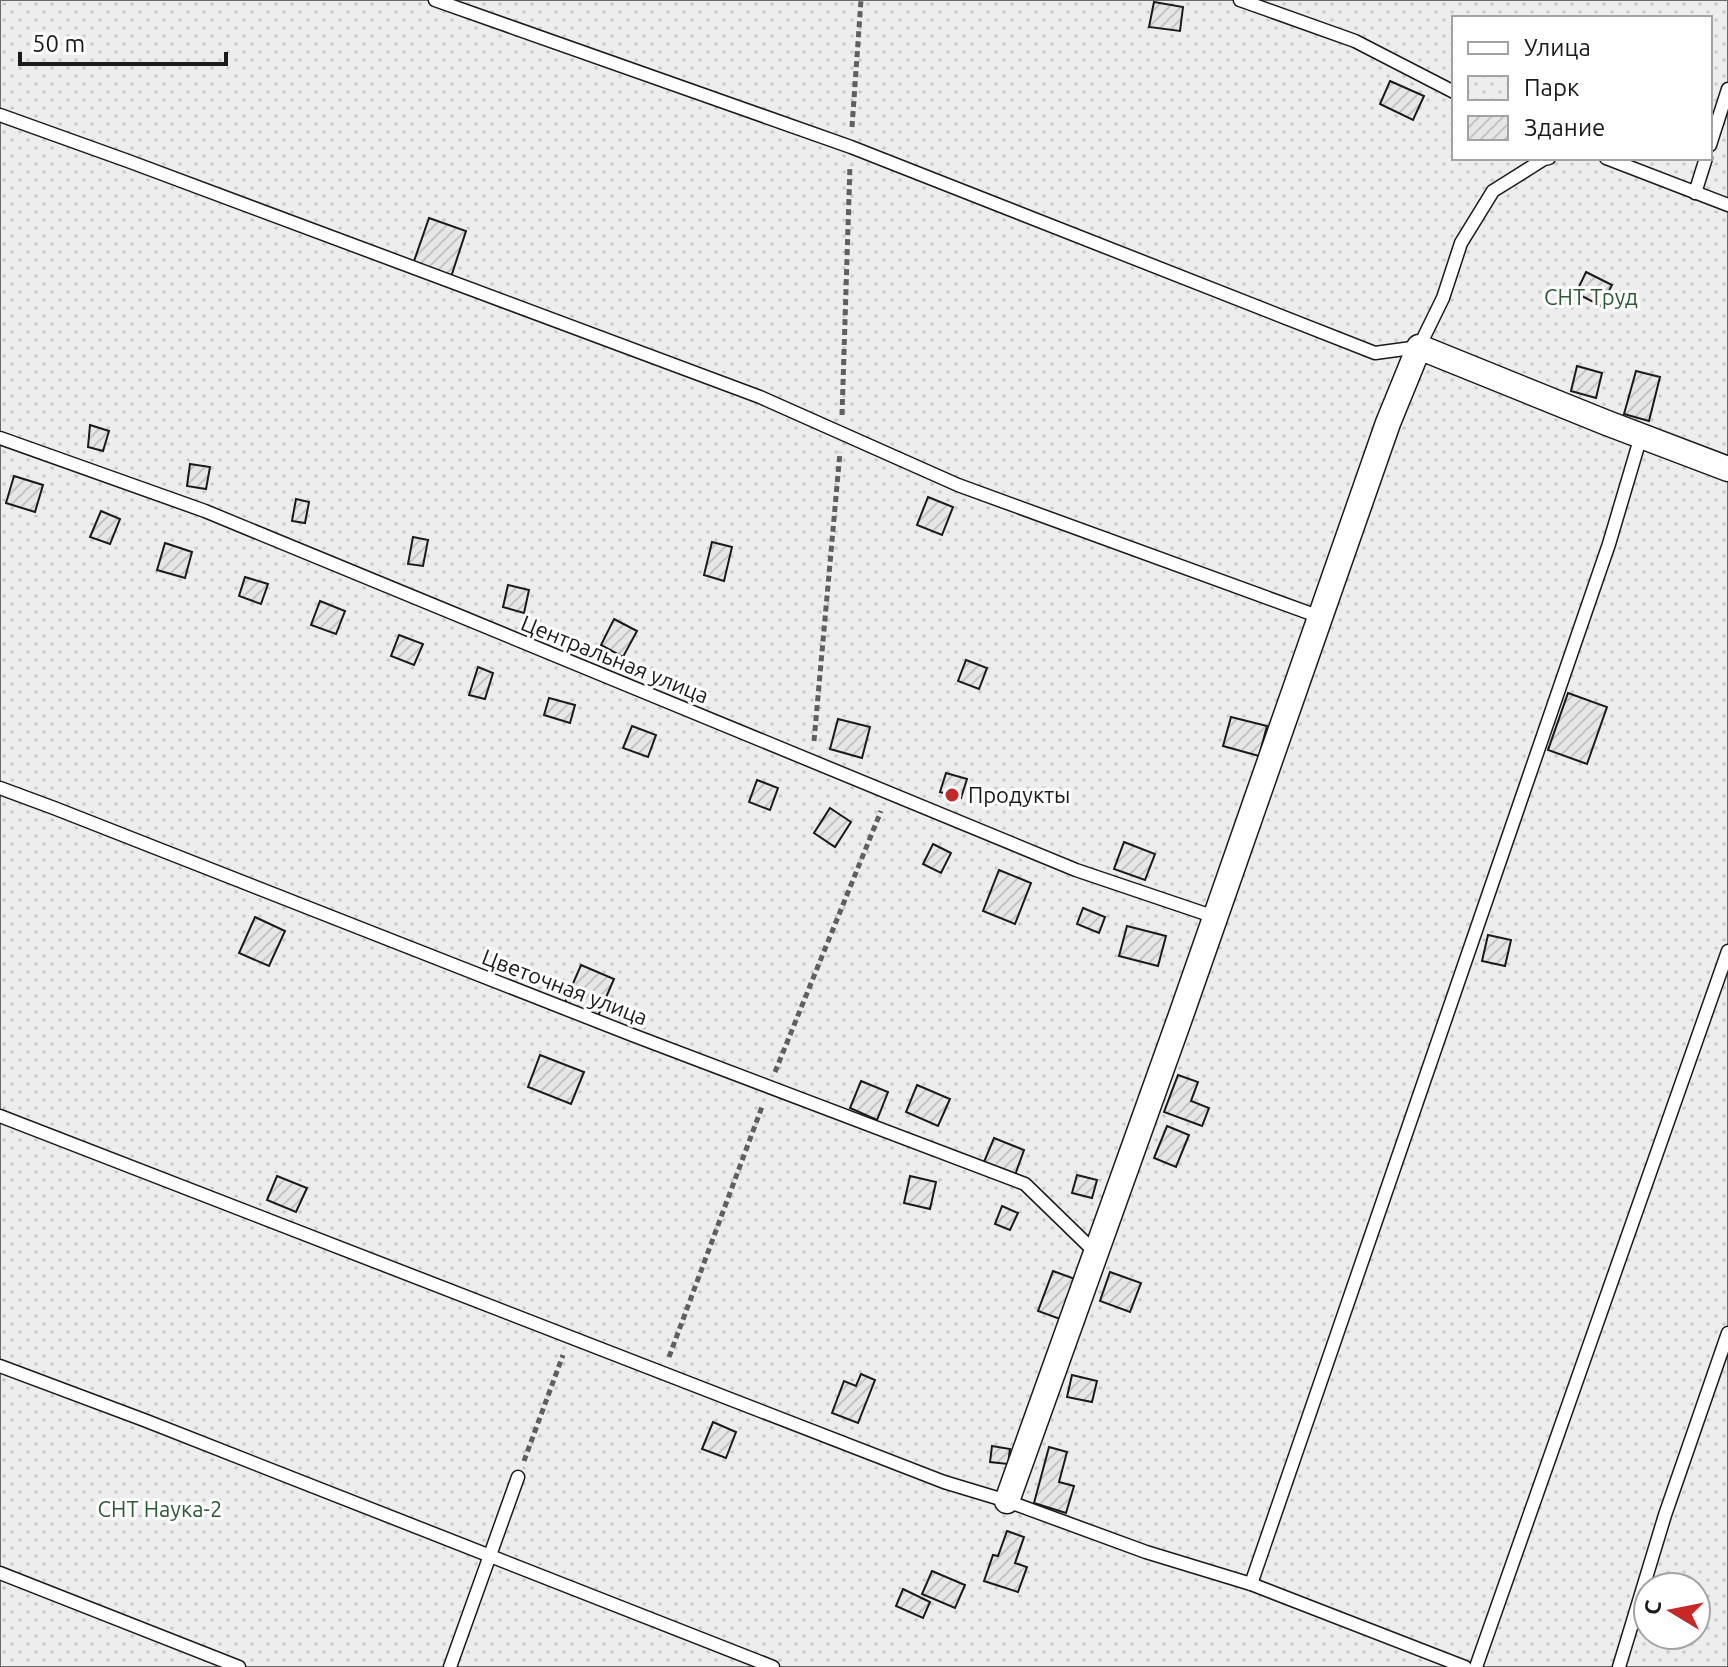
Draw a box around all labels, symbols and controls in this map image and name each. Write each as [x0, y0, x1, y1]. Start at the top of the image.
scale bar [20, 16, 226, 66]
legend [1452, 16, 1712, 160]
text: 50 m [32, 30, 85, 57]
text: Улица [1524, 34, 1591, 61]
text: Парк [1524, 74, 1579, 101]
text: Здание [1524, 114, 1605, 141]
park label: СНТ Труд [1544, 284, 1638, 309]
street label: Центральная улица [518, 609, 713, 708]
place label: Продукты [968, 782, 1070, 807]
marker: Продукты [943, 786, 961, 804]
street label: Цветочная улица [479, 943, 651, 1030]
park label: СНТ Наука-2 [98, 1496, 222, 1521]
north arrow [1632, 1571, 1712, 1651]
text: С [1638, 1598, 1665, 1617]

